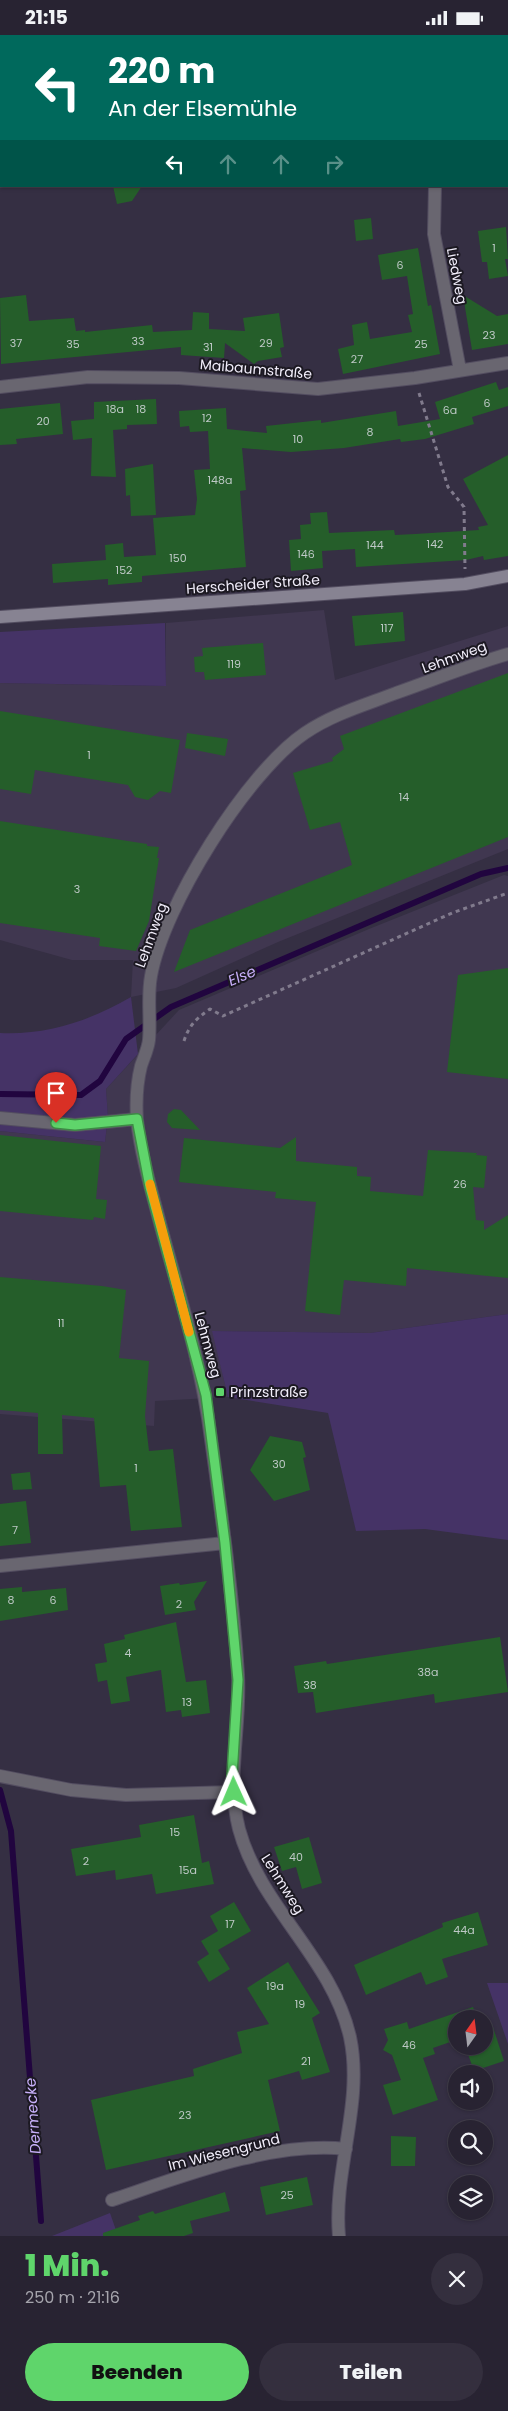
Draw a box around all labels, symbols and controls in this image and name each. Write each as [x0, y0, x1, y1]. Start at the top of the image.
text: 21:15 [25, 4, 68, 31]
text: 220 m [108, 46, 215, 95]
icon: left [25, 55, 90, 120]
text: An der Elsemühle [108, 93, 297, 124]
icon: left [161, 150, 189, 178]
icon: ahead [214, 150, 242, 178]
icon: ahead [267, 150, 295, 178]
icon: right [320, 150, 348, 178]
house number: 1 [492, 240, 496, 256]
street label: Liedweg [442, 246, 472, 306]
house number: 6 [397, 257, 404, 273]
house number: 23 [483, 327, 495, 343]
house number: 33 [132, 333, 144, 349]
house number: 37 [10, 335, 22, 351]
house number: 29 [259, 335, 273, 351]
house number: 35 [66, 336, 80, 352]
house number: 25 [414, 336, 428, 352]
house number: 31 [203, 339, 213, 355]
house number: 27 [351, 351, 363, 367]
street label: Maibaumstraße [199, 354, 313, 384]
house number: 6 [484, 395, 491, 411]
house number: 18a [106, 401, 124, 417]
house number: 18 [136, 401, 146, 417]
house number: 6a [443, 402, 457, 418]
house number: 12 [202, 410, 212, 426]
house number: 20 [36, 413, 50, 429]
house number: 8 [367, 424, 374, 440]
house number: 10 [293, 431, 303, 447]
house number: 148a [208, 472, 232, 488]
house number: 142 [427, 536, 443, 552]
house number: 144 [366, 537, 384, 553]
house number: 146 [297, 546, 315, 562]
house number: 150 [169, 550, 187, 566]
house number: 152 [116, 562, 132, 578]
street label: Herscheider Straße [186, 569, 321, 599]
house number: 117 [380, 620, 394, 636]
street label: Lehmweg [419, 636, 489, 678]
house number: 119 [227, 656, 241, 672]
house number: 1 [87, 747, 91, 763]
house number: 14 [399, 789, 409, 805]
house number: 3 [74, 881, 80, 897]
street label: Lehmweg [130, 900, 172, 970]
water label: Else [225, 960, 259, 991]
pin [35, 1072, 77, 1123]
icon: arrive [42, 1079, 70, 1107]
house number: 26 [453, 1176, 467, 1192]
street label: Lehmweg [190, 1310, 226, 1380]
house number: 11 [57, 1315, 65, 1331]
place label: Prinzstraße [230, 1382, 308, 1402]
marker: Prinzstraße [214, 1386, 226, 1398]
house number: 30 [272, 1456, 286, 1472]
house number: 1 [134, 1460, 138, 1476]
house number: 7 [12, 1522, 18, 1538]
house number: 8 [8, 1592, 15, 1608]
house number: 6 [50, 1592, 57, 1608]
house number: 2 [176, 1596, 182, 1612]
house number: 4 [125, 1645, 132, 1661]
house number: 38a [418, 1664, 438, 1680]
house number: 38 [303, 1677, 317, 1693]
house number: 13 [182, 1694, 192, 1710]
position arrow [207, 1765, 259, 1817]
house number: 15 [170, 1824, 180, 1840]
house number: 40 [289, 1849, 303, 1865]
street label: Lehmweg [257, 1850, 309, 1918]
house number: 2 [83, 1853, 89, 1869]
house number: 15a [179, 1862, 197, 1878]
house number: 17 [225, 1916, 235, 1932]
house number: 44a [453, 1922, 475, 1938]
house number: 19a [266, 1978, 284, 1994]
house number: 19 [295, 1996, 305, 2012]
north arrow [448, 2010, 492, 2055]
map controls [448, 2010, 493, 2220]
house number: 46 [402, 2037, 416, 2053]
house number: 21 [301, 2053, 311, 2069]
button: sound [448, 2065, 493, 2110]
water label: Dermecke [19, 2077, 46, 2155]
house number: 23 [179, 2107, 191, 2123]
button: search [448, 2120, 493, 2165]
street label: Im Wiesengrund [166, 2128, 282, 2176]
button: layers [448, 2175, 493, 2220]
house number: 25 [280, 2187, 294, 2203]
text: 1 Min. [25, 2244, 109, 2287]
button: close [431, 2253, 483, 2305]
text: 250 m · 21:16 [25, 2286, 120, 2309]
button: Beenden [25, 2343, 249, 2401]
button: Teilen [259, 2343, 483, 2401]

